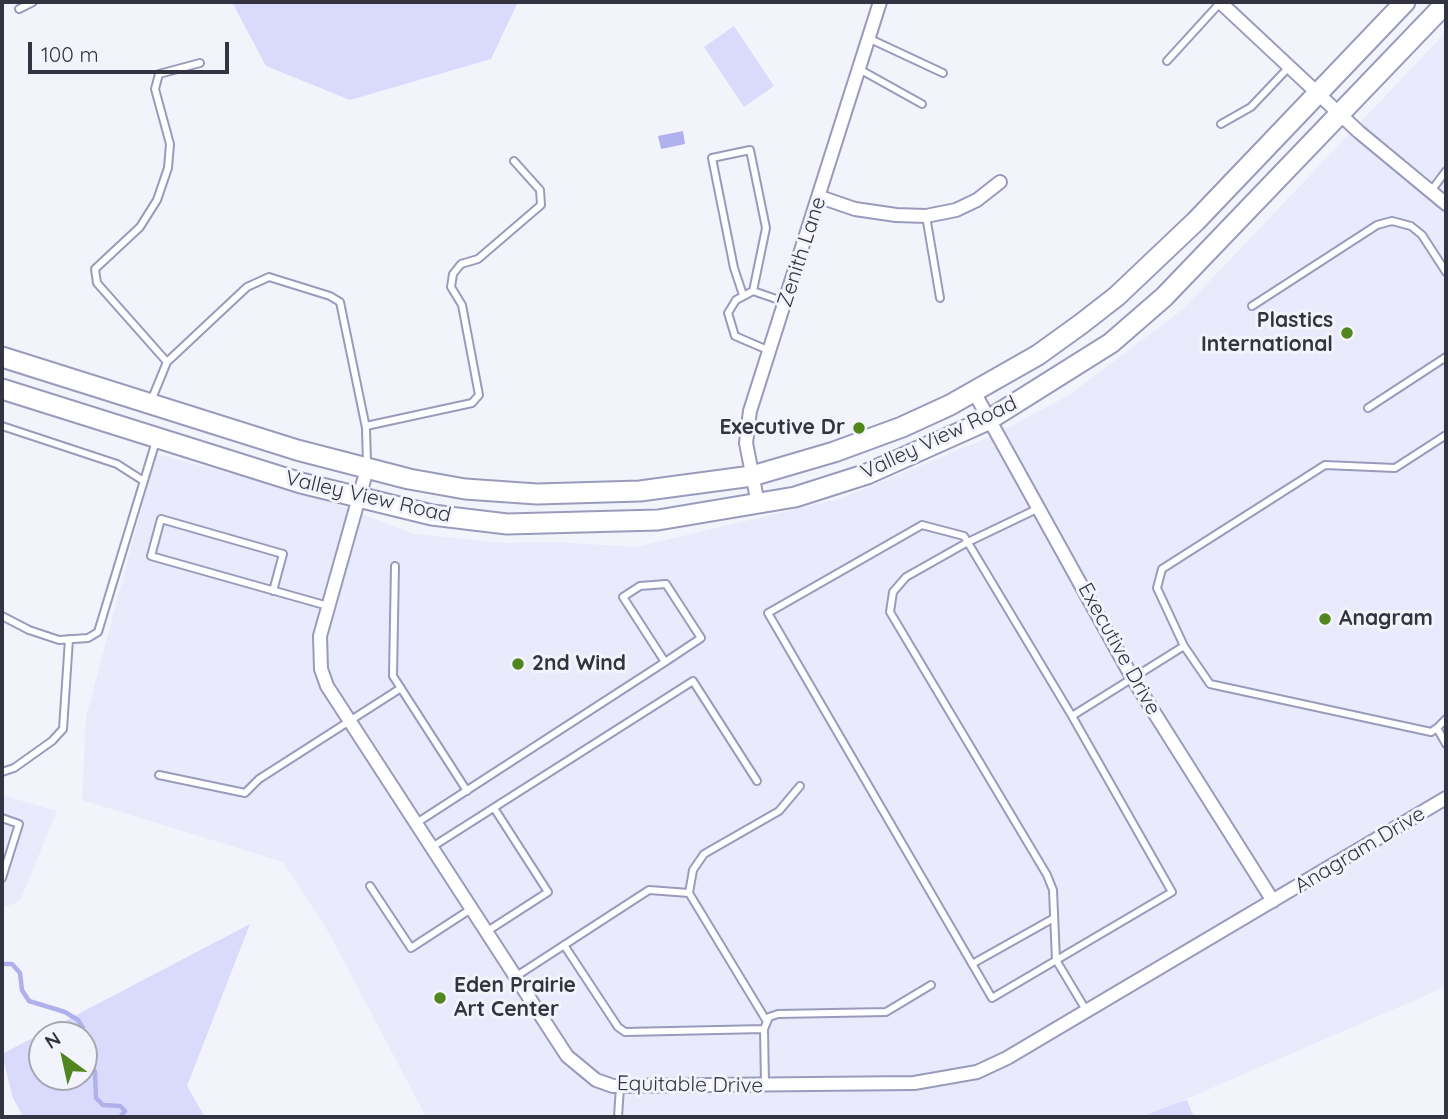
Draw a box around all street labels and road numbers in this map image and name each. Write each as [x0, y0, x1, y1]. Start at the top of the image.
street label: Zenith Lane [772, 194, 832, 310]
street label: Valley View Road [857, 391, 1021, 485]
street label: Valley View Road [283, 466, 453, 528]
street label: Executive Drive [1072, 578, 1166, 720]
street label: Anagram Drive [1290, 801, 1430, 899]
street label: Equitable Drive [617, 1071, 763, 1099]

